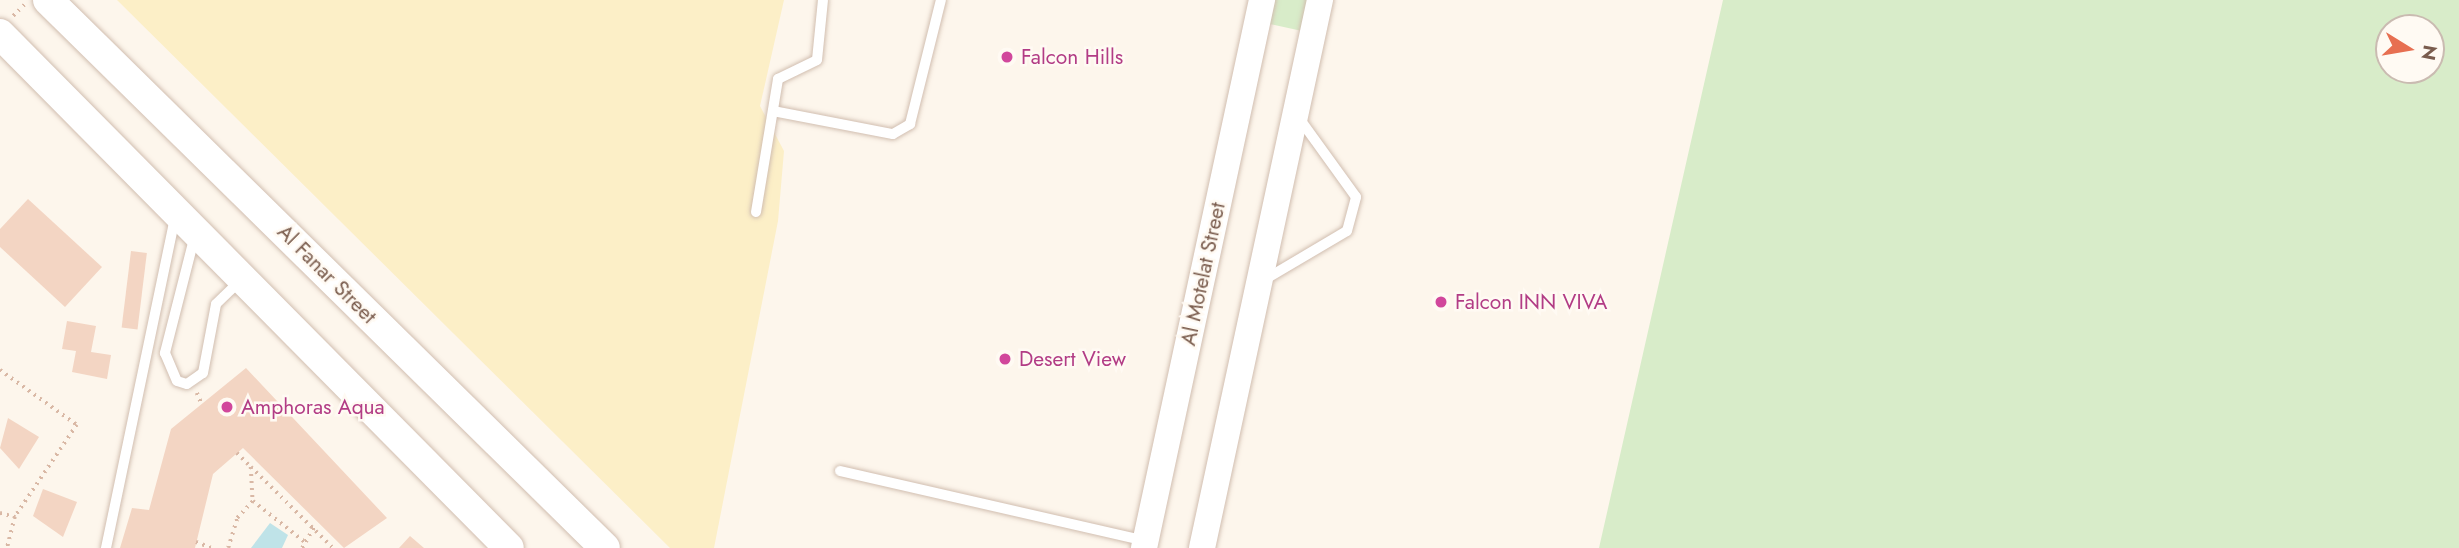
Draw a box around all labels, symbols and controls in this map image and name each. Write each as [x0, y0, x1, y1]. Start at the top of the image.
north arrow [2375, 14, 2445, 84]
text: N [2414, 43, 2444, 63]
place label: Falcon Hills [1021, 44, 1123, 70]
marker: Falcon Hills [999, 49, 1015, 65]
street label: Al Motelat Street [1176, 200, 1230, 348]
street label: Al Fanar Street [272, 219, 382, 329]
place label: Falcon INN VIVA [1455, 289, 1607, 315]
marker: Falcon INN VIVA [1433, 294, 1449, 310]
place label: Desert View [1019, 346, 1126, 372]
marker: Desert View [997, 351, 1013, 367]
place label: Amphoras Aqua [241, 394, 385, 420]
marker: Amphoras Aqua [219, 399, 235, 415]

